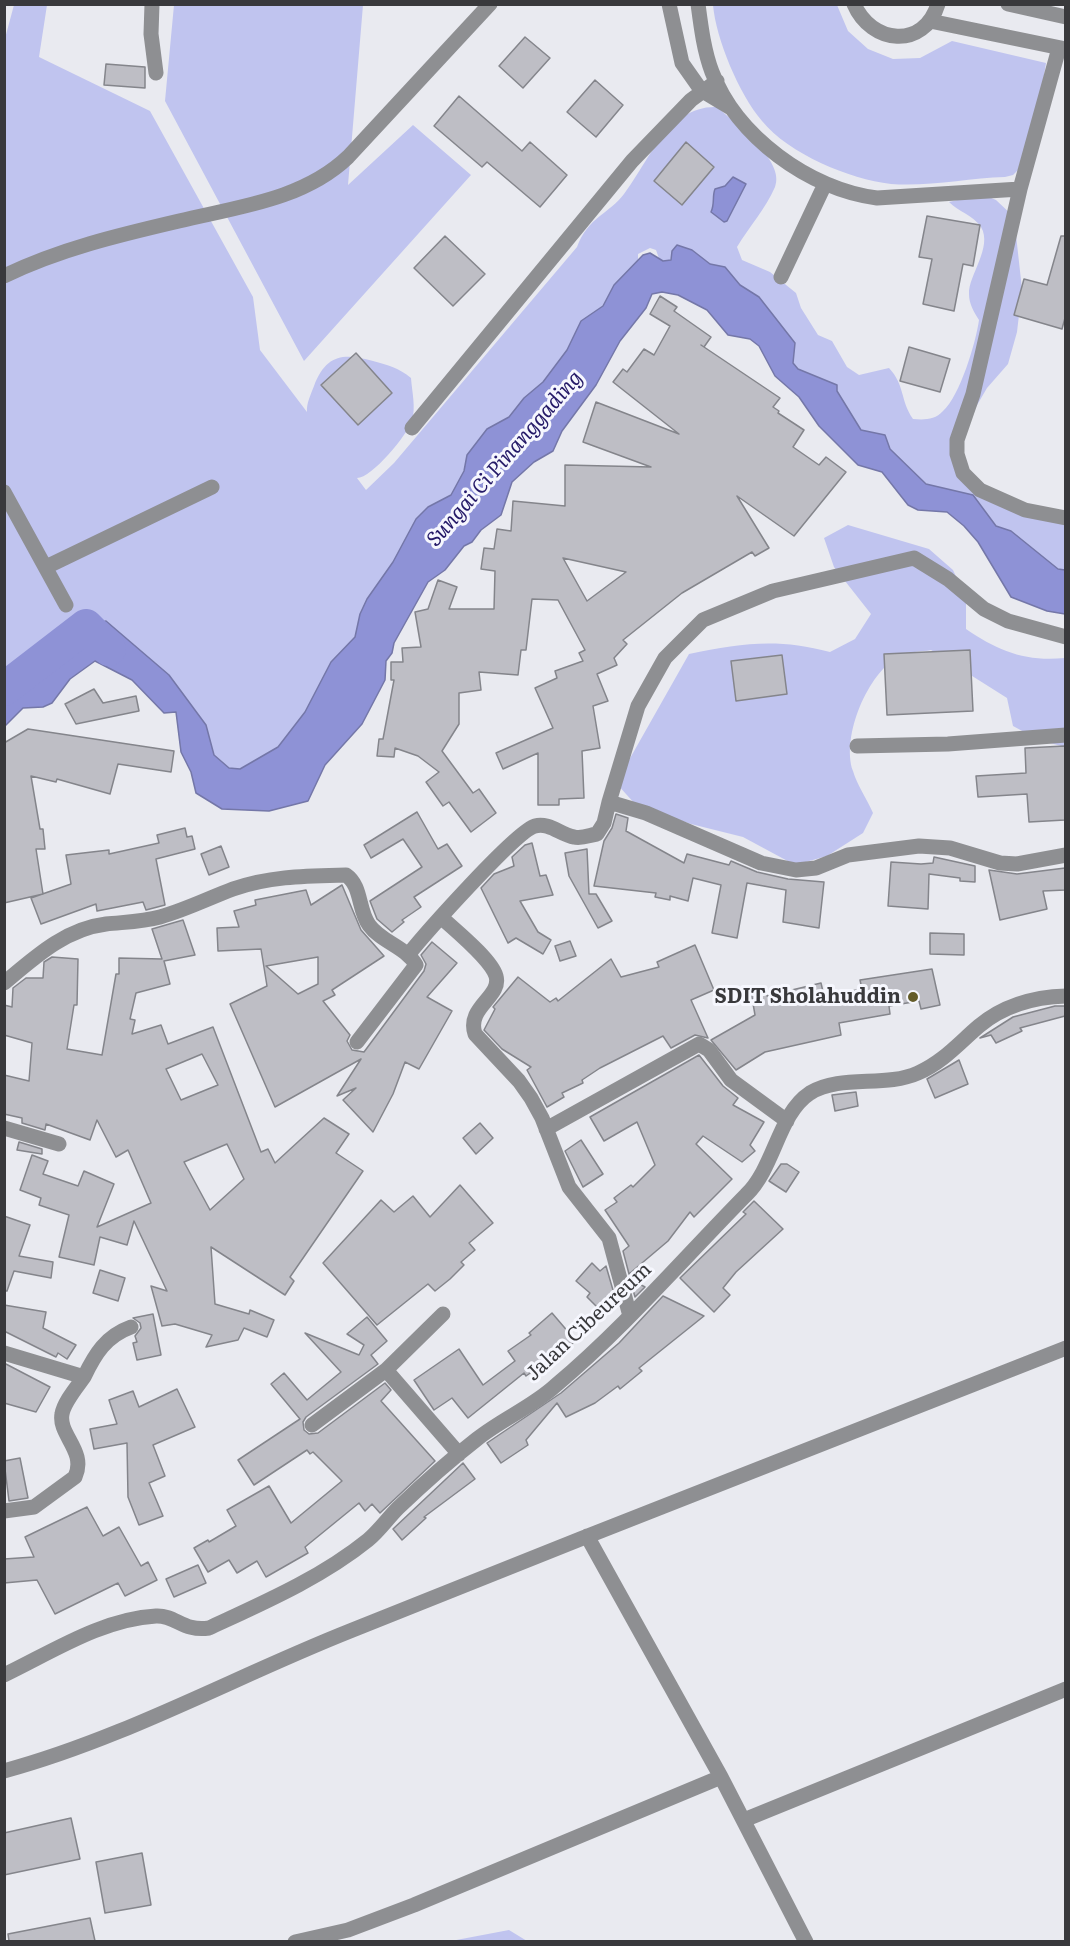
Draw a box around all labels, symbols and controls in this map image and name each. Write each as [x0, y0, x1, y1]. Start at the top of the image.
water label: Sungai Ci Pinanggading [422, 366, 588, 552]
place label: SDIT Sholahuddin [715, 985, 901, 1009]
marker: SDIT Sholahuddin [906, 990, 920, 1004]
street label: Jalan Cibeureum [521, 1258, 657, 1386]

